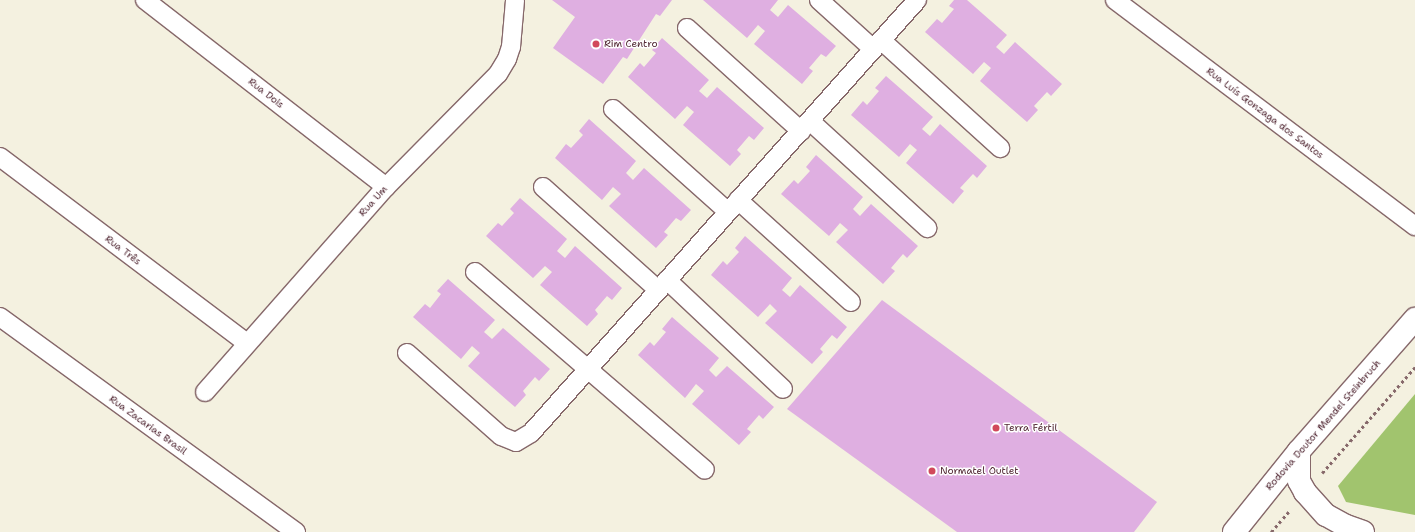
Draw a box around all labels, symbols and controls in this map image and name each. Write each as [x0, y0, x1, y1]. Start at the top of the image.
place label: Rim Centro [604, 38, 658, 50]
marker: Rim Centro [591, 39, 601, 49]
street label: Rua Luís Gonzaga dos Santos [1204, 65, 1326, 161]
street label: Rua Dois [246, 75, 286, 111]
street label: Rua Um [356, 183, 390, 219]
street label: Rua Três [103, 233, 143, 267]
street label: Rodovia Doutor Mendel Steinbruch [1263, 357, 1383, 493]
street label: Rua Zacarias Brasil [107, 393, 189, 457]
place label: Terra Fértil [1004, 422, 1058, 434]
marker: Terra Fértil [991, 423, 1001, 433]
place label: Normatel Outlet [940, 465, 1019, 477]
marker: Normatel Outlet [927, 466, 937, 476]

